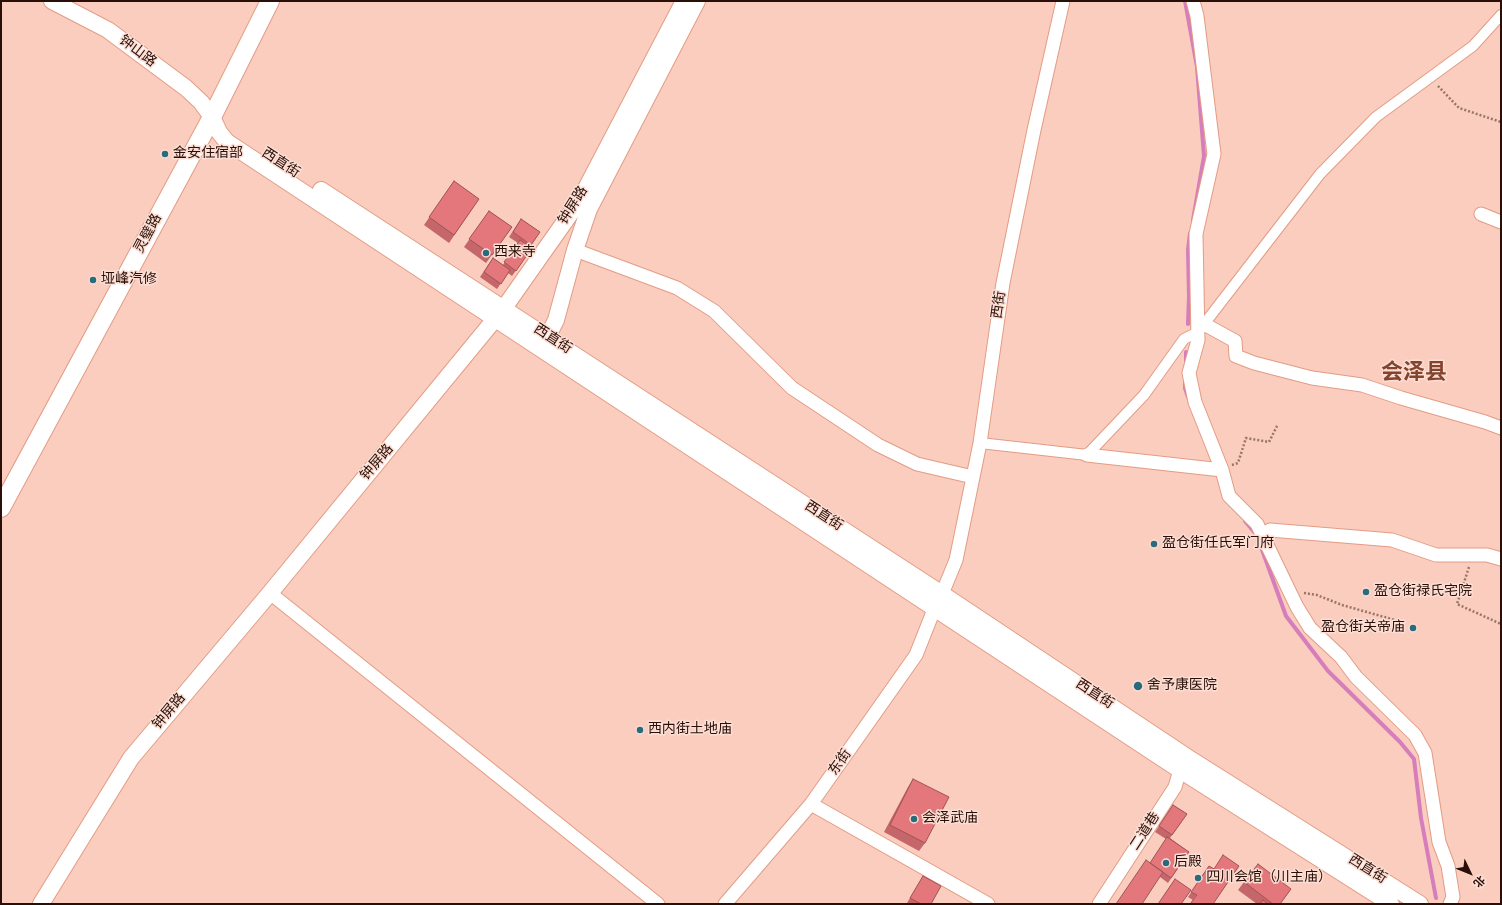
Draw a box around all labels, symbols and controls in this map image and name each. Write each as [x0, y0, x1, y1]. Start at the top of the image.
street label: 钟山路 [115, 33, 159, 71]
place label: 金安住宿部 [173, 146, 243, 162]
street label: 西直街 [258, 146, 302, 182]
marker: 金安住宿部 [160, 149, 170, 159]
street label: 钟屏路 [556, 184, 592, 228]
street label: 灵璧路 [132, 212, 166, 256]
place label: 西来寺 [494, 245, 536, 261]
marker: 西来寺 [481, 248, 491, 258]
place label: 垭峰汽修 [101, 272, 157, 288]
marker: 垭峰汽修 [88, 275, 98, 285]
street label: 西街 [990, 290, 1010, 320]
street label: 西直街 [530, 322, 574, 358]
district label: 会泽县 [1381, 362, 1447, 388]
street label: 钟屏路 [358, 442, 398, 484]
street label: 西直街 [801, 499, 845, 535]
place label: 盈仓街任氏军门府 [1162, 536, 1274, 552]
marker: 盈仓街任氏军门府 [1149, 539, 1159, 549]
place label: 盈仓街禄氏宅院 [1374, 584, 1472, 600]
marker: 盈仓街禄氏宅院 [1361, 587, 1371, 597]
place label: 盈仓街关帝庙 [1321, 620, 1405, 636]
marker: 盈仓街关帝庙 [1408, 623, 1418, 633]
street label: 西直街 [1072, 677, 1116, 713]
place label: 舍予康医院 [1147, 678, 1217, 694]
marker: 舍予康医院 [1132, 680, 1144, 692]
street label: 钟屏路 [150, 691, 190, 733]
place label: 西内街土地庙 [648, 722, 732, 738]
marker: 西内街土地庙 [635, 725, 645, 735]
street label: 东街 [826, 747, 856, 779]
street label: 二道巷 [1128, 810, 1164, 854]
place label: 会泽武庙 [922, 811, 978, 827]
marker: 会泽武庙 [909, 814, 919, 824]
street label: 西直街 [1345, 852, 1389, 888]
north arrow [1450, 853, 1490, 893]
place label: 后殿 [1174, 855, 1202, 871]
marker: 后殿 [1161, 858, 1171, 868]
place label: 四川会馆（川主庙） [1206, 870, 1332, 886]
text: 北 [1469, 872, 1489, 891]
marker: 四川会馆（川主庙） [1193, 873, 1203, 883]

